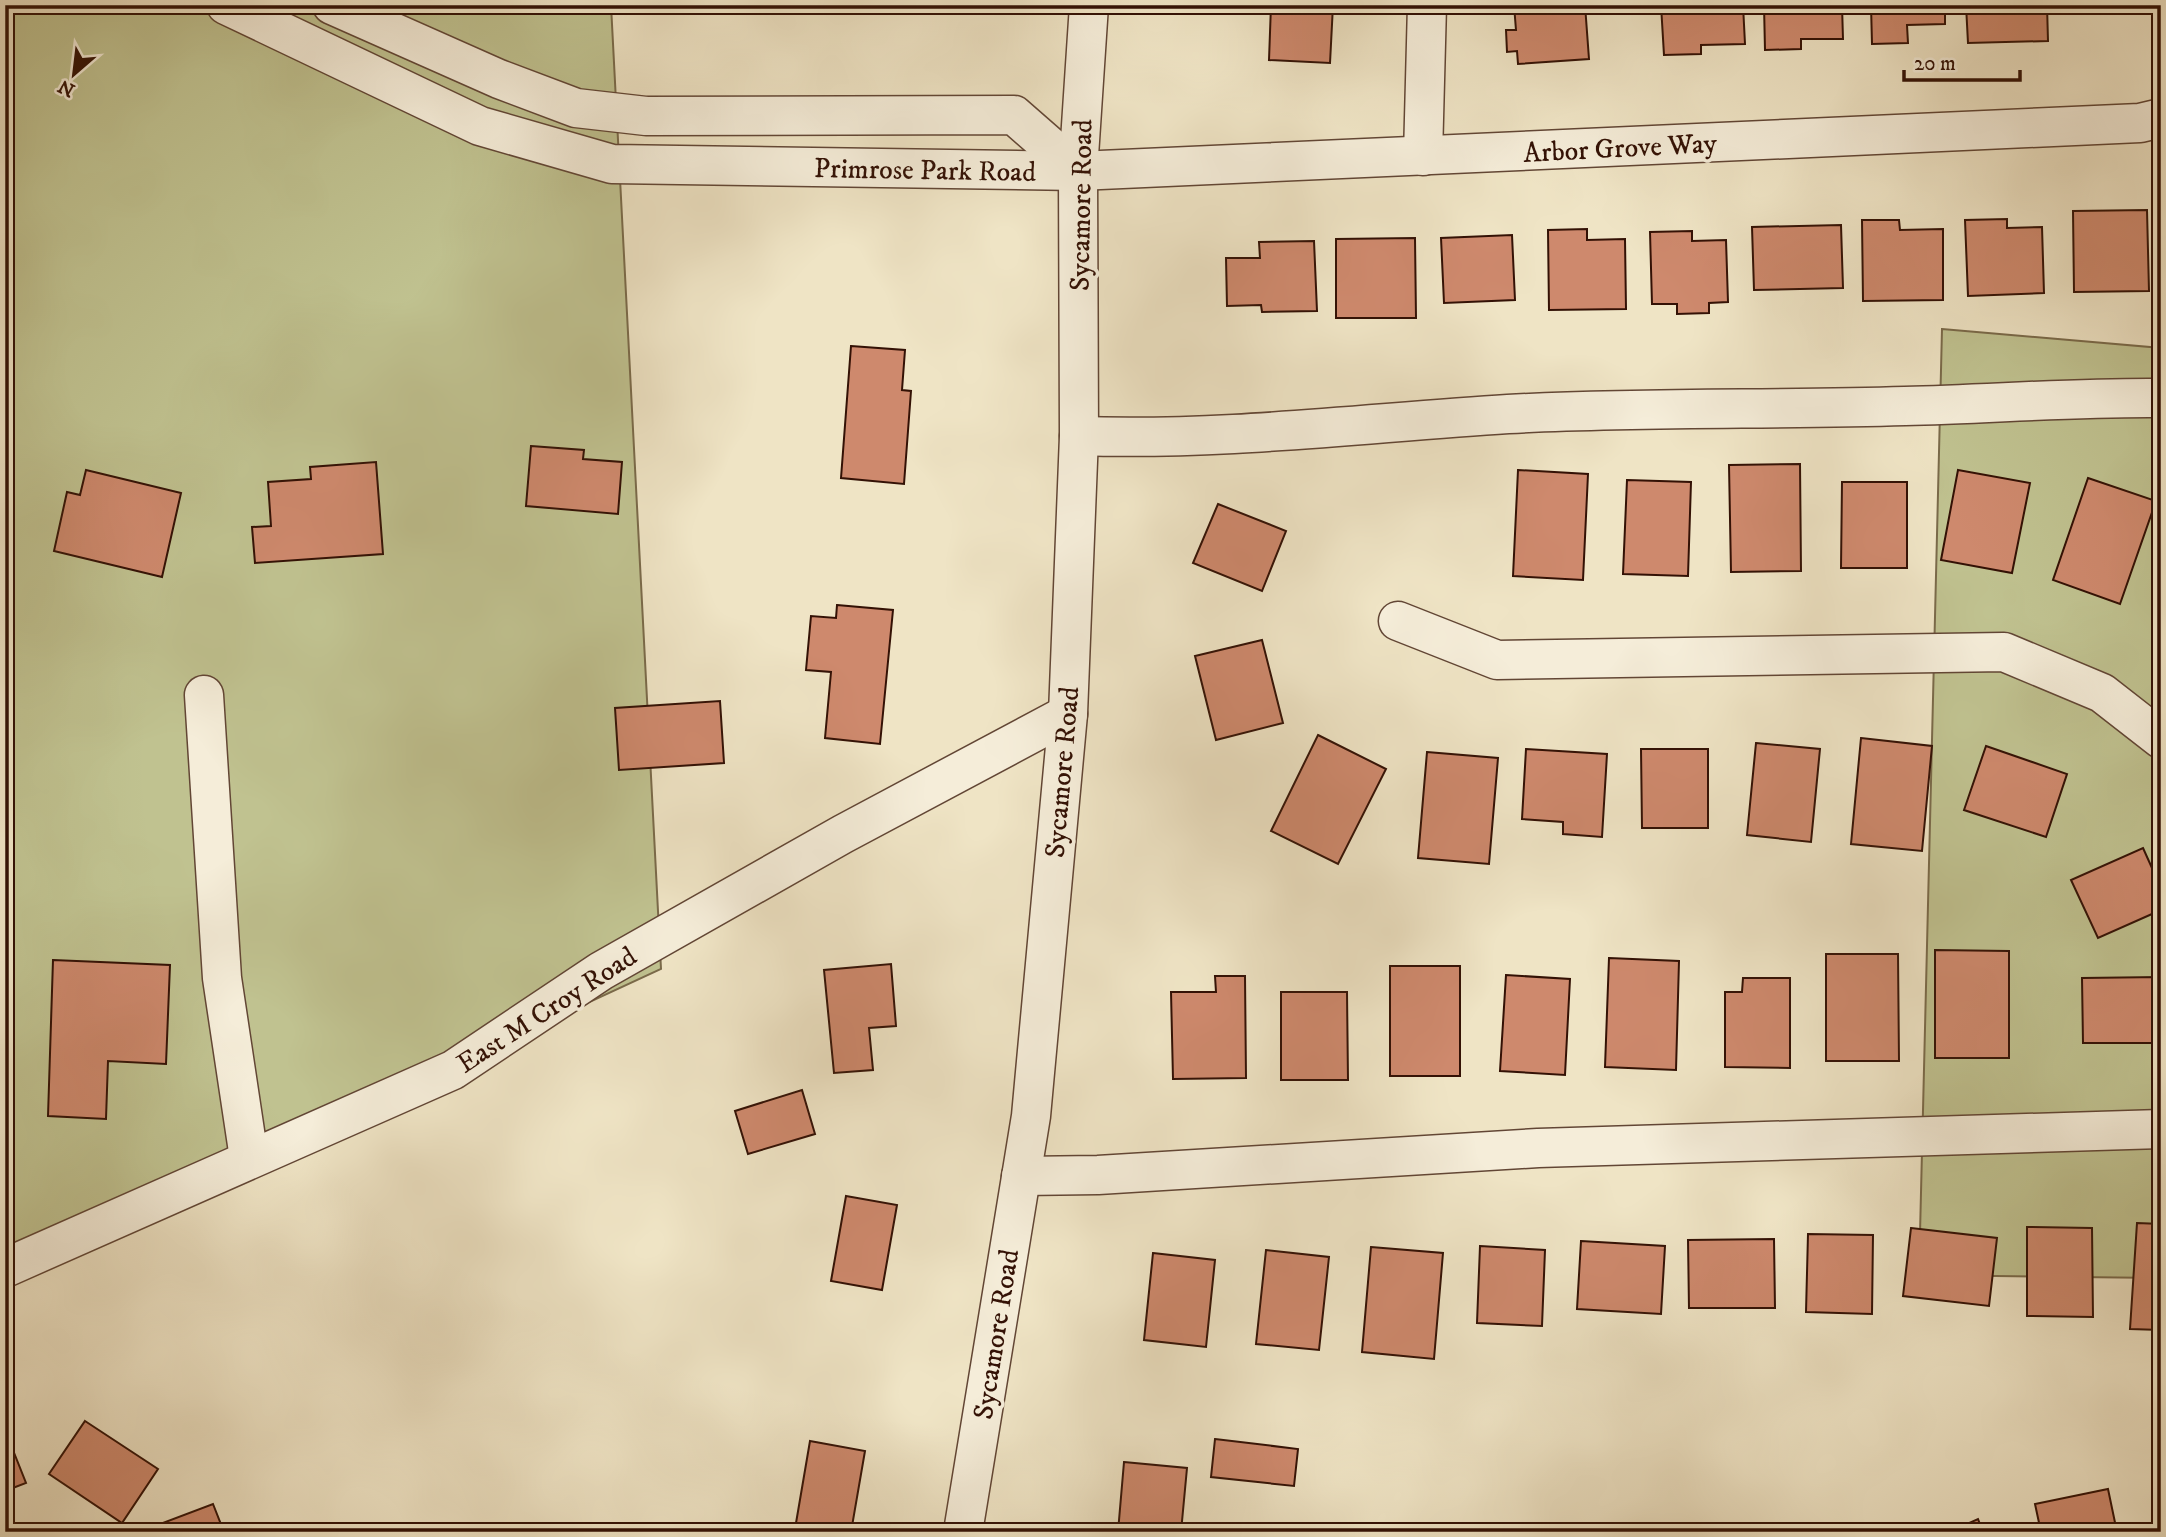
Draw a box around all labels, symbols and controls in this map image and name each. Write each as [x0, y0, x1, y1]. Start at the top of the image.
north arrow [38, 38, 108, 108]
scale bar [1904, 38, 2019, 82]
text: 20 m [1914, 51, 1956, 77]
text: N [54, 74, 79, 102]
street label: Sycamore Road [1063, 119, 1100, 291]
street label: Arbor Grove Way [1522, 126, 1718, 171]
street label: Primrose Park Road [814, 151, 1036, 190]
street label: Sycamore Road [1038, 685, 1087, 859]
street label: East M Croy Road [450, 939, 643, 1081]
street label: Sycamore Road [966, 1247, 1027, 1422]

